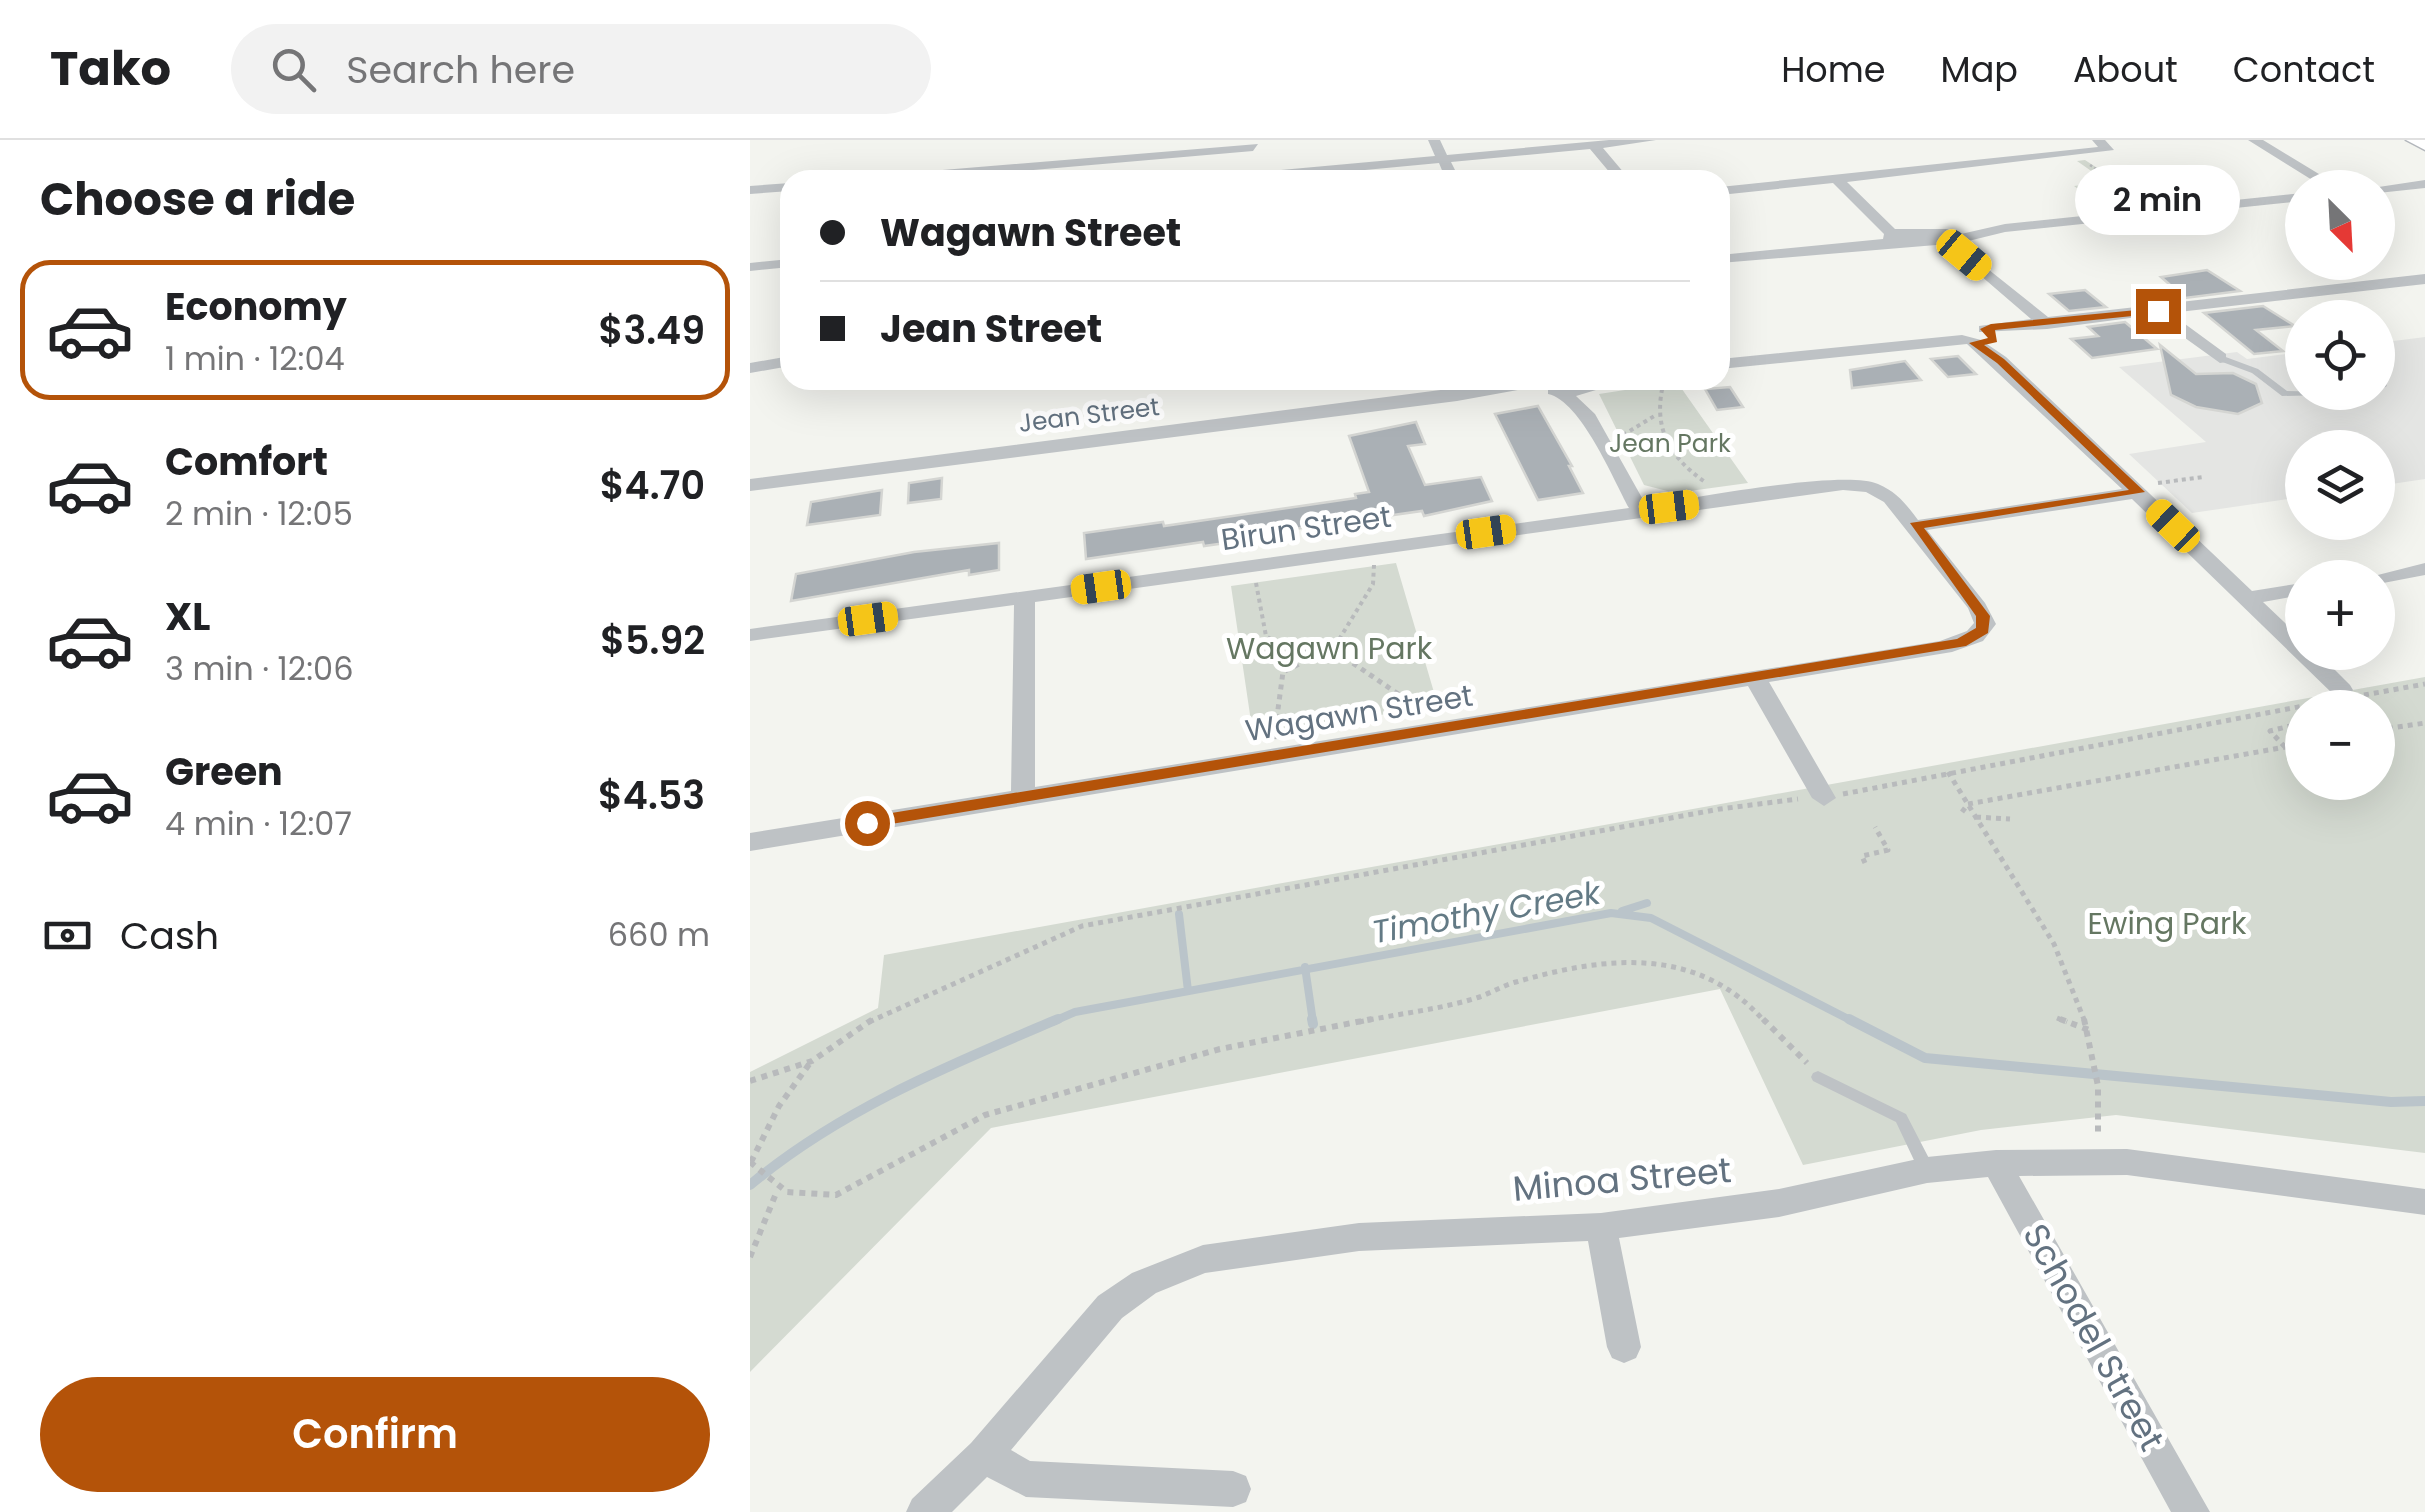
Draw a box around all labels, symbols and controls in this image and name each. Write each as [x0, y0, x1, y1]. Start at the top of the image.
search box [231, 24, 931, 114]
text: Tako [50, 35, 171, 102]
icon: search [266, 42, 321, 97]
text: Search here [346, 43, 575, 96]
text: Home [1781, 45, 1886, 94]
text: Map [1941, 45, 2018, 94]
text: About [2073, 45, 2178, 94]
text: Contact [2233, 45, 2375, 94]
callout: 2 min [2076, 166, 2240, 236]
text: Choose a ride [40, 168, 355, 231]
north arrow [2285, 170, 2395, 280]
map controls [2285, 170, 2395, 800]
text: 2 min [2113, 177, 2202, 222]
text: Wagawn Street [880, 206, 1181, 259]
car [1931, 224, 1997, 286]
text: Economy [165, 280, 347, 333]
icon: car [45, 285, 135, 375]
route end [2136, 289, 2181, 334]
button: locate [2285, 300, 2395, 410]
text: Jean Street [880, 302, 1102, 355]
text: $3.49 [599, 304, 705, 357]
text: 1 min · 12:04 [165, 336, 345, 381]
street label: Jean Street [1017, 389, 1161, 441]
park label: Jean Park [1609, 426, 1731, 461]
button: layers [2285, 430, 2395, 540]
text: Comfort [165, 435, 328, 488]
icon: car [45, 440, 135, 530]
text: $4.70 [600, 459, 705, 512]
car [1637, 488, 1701, 526]
text: 2 min · 12:05 [165, 491, 353, 536]
car [2141, 494, 2205, 558]
street label: Birun Street [1218, 495, 1394, 561]
car [1454, 513, 1518, 551]
button: + [2285, 560, 2395, 670]
car [1069, 568, 1133, 606]
text: XL [165, 590, 210, 643]
icon: car [45, 595, 135, 685]
car [836, 600, 900, 638]
text: $5.92 [600, 614, 705, 667]
park label: Wagawn Park [1226, 627, 1433, 670]
text: 3 min · 12:06 [165, 646, 353, 691]
street label: Wagawn Street [1242, 674, 1476, 752]
button: − [2285, 690, 2395, 800]
text: Green [165, 745, 283, 798]
icon: car [45, 750, 135, 840]
text: $4.53 [598, 769, 705, 822]
text: 4 min · 12:07 [165, 801, 352, 846]
route start [845, 801, 890, 846]
water label: Timothy Creek [1368, 870, 1605, 954]
park label: Ewing Park [2087, 902, 2247, 945]
icon: cash [40, 908, 95, 963]
text: Cash [120, 909, 219, 962]
text: 660 m [608, 912, 710, 957]
street label: Minoa Street [1511, 1145, 1733, 1213]
street label: Schodel Street [2011, 1215, 2177, 1459]
button: Confirm [40, 1377, 710, 1492]

